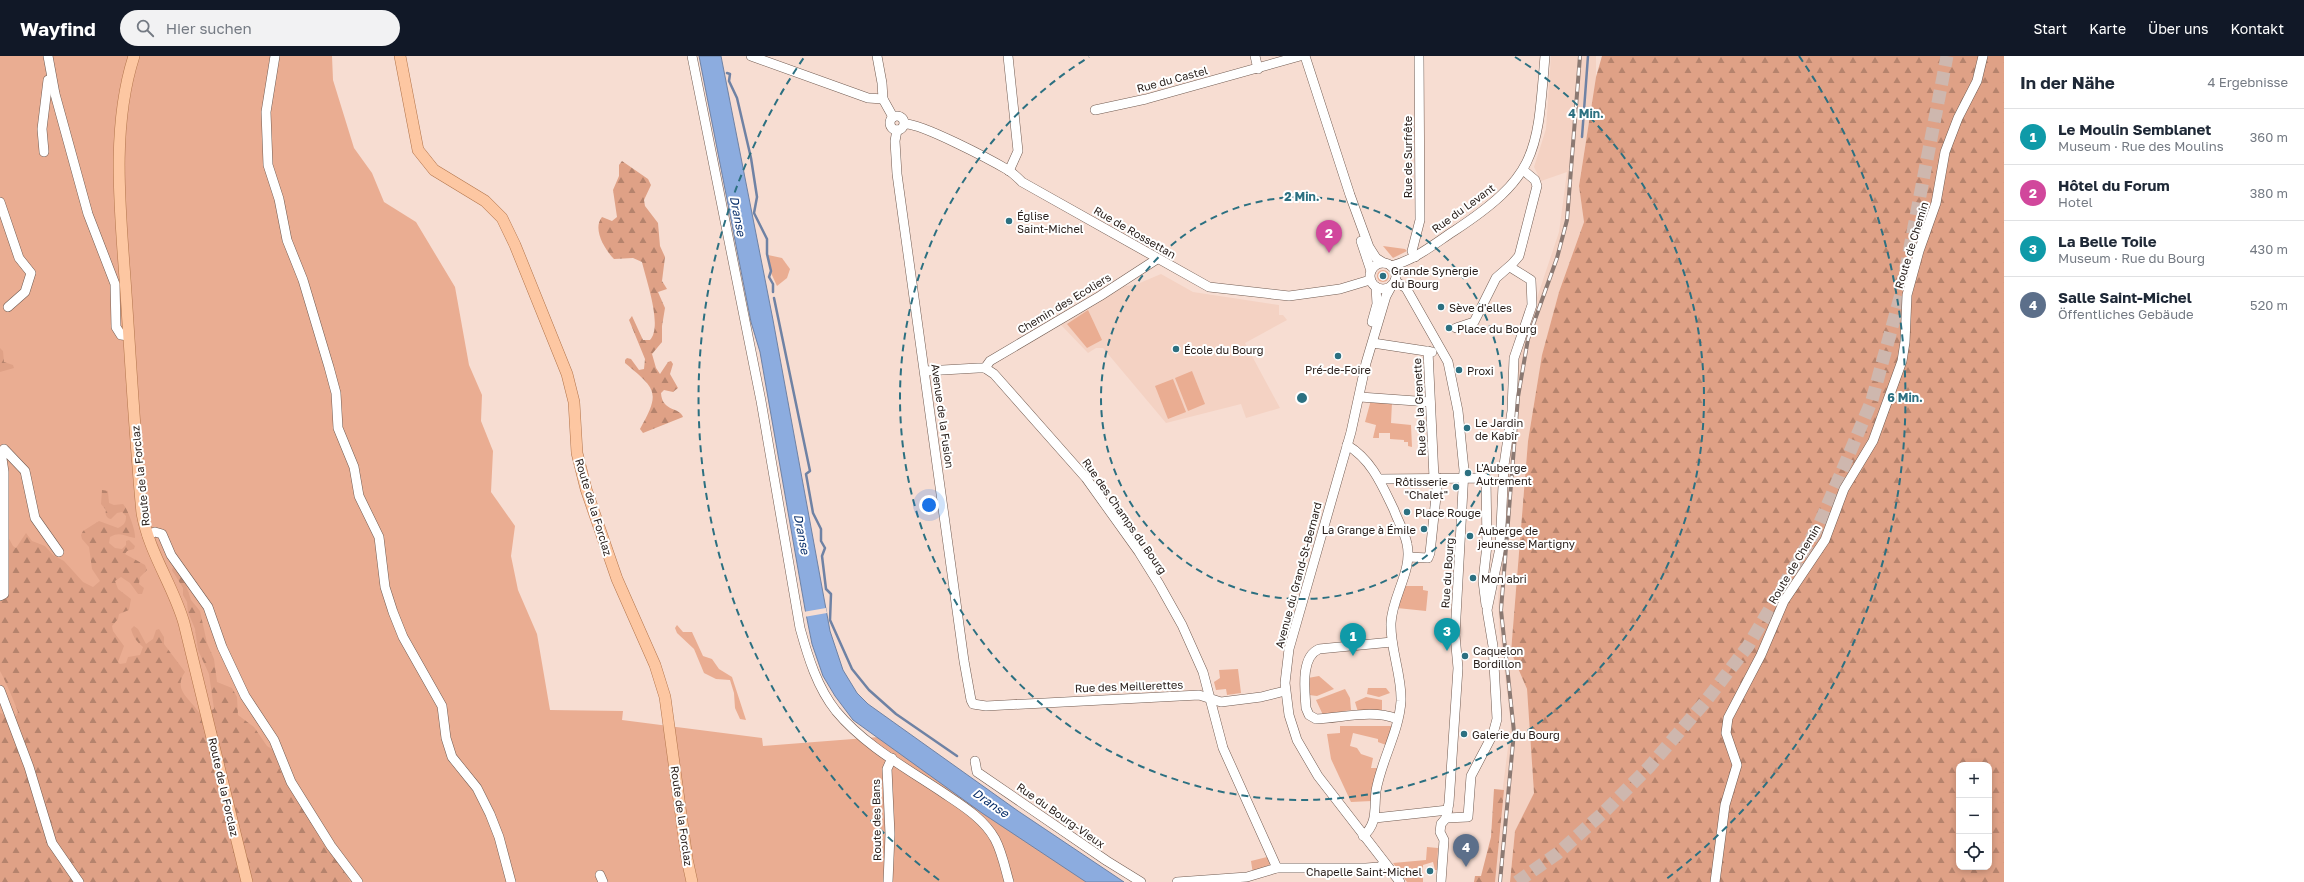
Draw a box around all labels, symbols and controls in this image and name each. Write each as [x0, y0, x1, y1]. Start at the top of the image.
search box [120, 10, 400, 46]
text: Wayfind [20, 17, 96, 40]
icon: search [134, 17, 156, 39]
text: Hier suchen [166, 19, 252, 37]
text: Start [2034, 20, 2067, 37]
text: Karte [2089, 20, 2126, 37]
text: Über uns [2148, 20, 2208, 37]
text: Kontakt [2230, 20, 2284, 37]
street label: Rue du Castel [1135, 63, 1209, 95]
text: In der Nähe [2020, 72, 2115, 93]
text: 4 Ergebnisse [2208, 74, 2288, 90]
text: 4 Min. [1568, 106, 1604, 121]
street label: Rue de Surfrête [1401, 116, 1414, 198]
text: Le Moulin Semblanet [2058, 120, 2211, 138]
text: 1 [2030, 129, 2036, 145]
text: 360 m [2250, 129, 2288, 145]
text: Museum · Rue des Moulins [2058, 138, 2224, 154]
text: Hôtel du Forum [2058, 176, 2170, 194]
street label: Rue du Levant [1429, 181, 1497, 235]
text: 2 [2029, 185, 2037, 201]
text: 380 m [2250, 185, 2288, 201]
text: 2 Min. [1284, 189, 1320, 204]
text: Hotel [2058, 194, 2093, 210]
water label: Dranse [727, 195, 749, 238]
street label: Route de Chemin [1892, 200, 1930, 290]
street label: Rue de Rossettan [1092, 203, 1178, 261]
place label: Église Saint-Michel [1017, 209, 1084, 235]
marker: Église Saint-Michel [1004, 216, 1014, 226]
pin: 2 [1316, 220, 1342, 253]
text: La Belle Toile [2058, 232, 2157, 250]
text: 3 [2029, 241, 2037, 257]
text: 430 m [2250, 241, 2288, 257]
text: Museum · Rue du Bourg [2058, 250, 2205, 266]
place label: Grande Synergie du Bourg [1391, 264, 1478, 290]
street label: Chemin des Ecoliers [1015, 270, 1113, 336]
marker: Grande Synergie du Bourg [1378, 271, 1388, 281]
text: Salle Saint-Michel [2058, 288, 2192, 306]
text: 4 [2029, 297, 2037, 313]
text: 520 m [2250, 297, 2288, 313]
place label: Sève d'elles [1449, 301, 1512, 314]
marker: Sève d'elles [1436, 302, 1446, 312]
text: Öffentliches Gebäude [2058, 306, 2194, 322]
place label: Place du Bourg [1457, 322, 1537, 335]
marker: Place du Bourg [1444, 323, 1454, 333]
place label: École du Bourg [1184, 343, 1263, 356]
marker: École du Bourg [1171, 344, 1181, 354]
marker: Pré-de-Foire [1333, 351, 1343, 361]
street label: Rue de la Grenette [1410, 358, 1428, 456]
street label: Avenue de la Fusion [929, 363, 957, 469]
place label: Pré-de-Foire [1305, 363, 1371, 376]
place label: Proxi [1467, 364, 1494, 377]
marker: Proxi [1454, 365, 1464, 375]
text: 6 Min. [1887, 390, 1923, 405]
centre of rings [1295, 391, 1309, 405]
place label: Le Jardin de Kabîr [1475, 416, 1523, 442]
marker: Le Jardin de Kabîr [1462, 423, 1472, 433]
street label: Route de la Forclaz [128, 425, 152, 527]
street label: Rue des Champs du Bourg [1080, 456, 1170, 576]
street label: Route de la Forclaz [573, 457, 615, 558]
place label: L'Auberge Autrement [1476, 461, 1532, 487]
marker: L'Auberge Autrement [1463, 468, 1473, 478]
place label: Rôtisserie "Chalet" [1395, 475, 1448, 501]
marker: Rôtisserie "Chalet" [1451, 482, 1461, 492]
your location [919, 495, 939, 515]
street label: Avenue du Grand-St-Bernard [1272, 501, 1324, 649]
place label: Place Rouge [1415, 506, 1481, 519]
marker: Place Rouge [1402, 507, 1412, 517]
water label: Dranse [791, 513, 813, 556]
street label: Route de Chemin [1765, 522, 1823, 606]
place label: La Grange à Émile [1322, 523, 1416, 536]
marker: La Grange à Émile [1419, 524, 1429, 534]
place label: Auberge de jeunesse Martigny [1477, 524, 1575, 550]
marker: Auberge de jeunesse Martigny [1465, 531, 1475, 541]
street label: Rue du Bourg [1438, 537, 1456, 609]
place label: Mon abri [1481, 572, 1527, 585]
marker: Mon abri [1468, 573, 1478, 583]
pin: 3 [1434, 618, 1460, 651]
pin: 1 [1340, 623, 1366, 656]
place label: Caquelon Bordillon [1473, 644, 1523, 670]
marker: Caquelon Bordillon [1460, 651, 1470, 661]
street label: Rue des Meillerettes [1075, 678, 1184, 694]
place label: Galerie du Bourg [1472, 728, 1560, 741]
marker: Galerie du Bourg [1459, 729, 1469, 739]
street label: Route de la Forclaz [206, 736, 242, 838]
map controls [1956, 762, 1992, 870]
button: + [1956, 762, 1992, 798]
street label: Route de la Forclaz [669, 765, 696, 867]
street label: Route des Bans [869, 779, 883, 861]
street label: Rue du Bourg-Vieux [1015, 780, 1107, 850]
water label: Dranse [970, 785, 1013, 821]
button: − [1956, 798, 1992, 834]
pin: 4 [1453, 834, 1479, 867]
button: locate [1956, 834, 1992, 870]
place label: Chapelle Saint-Michel [1306, 865, 1422, 878]
marker: Chapelle Saint-Michel [1425, 866, 1435, 876]

